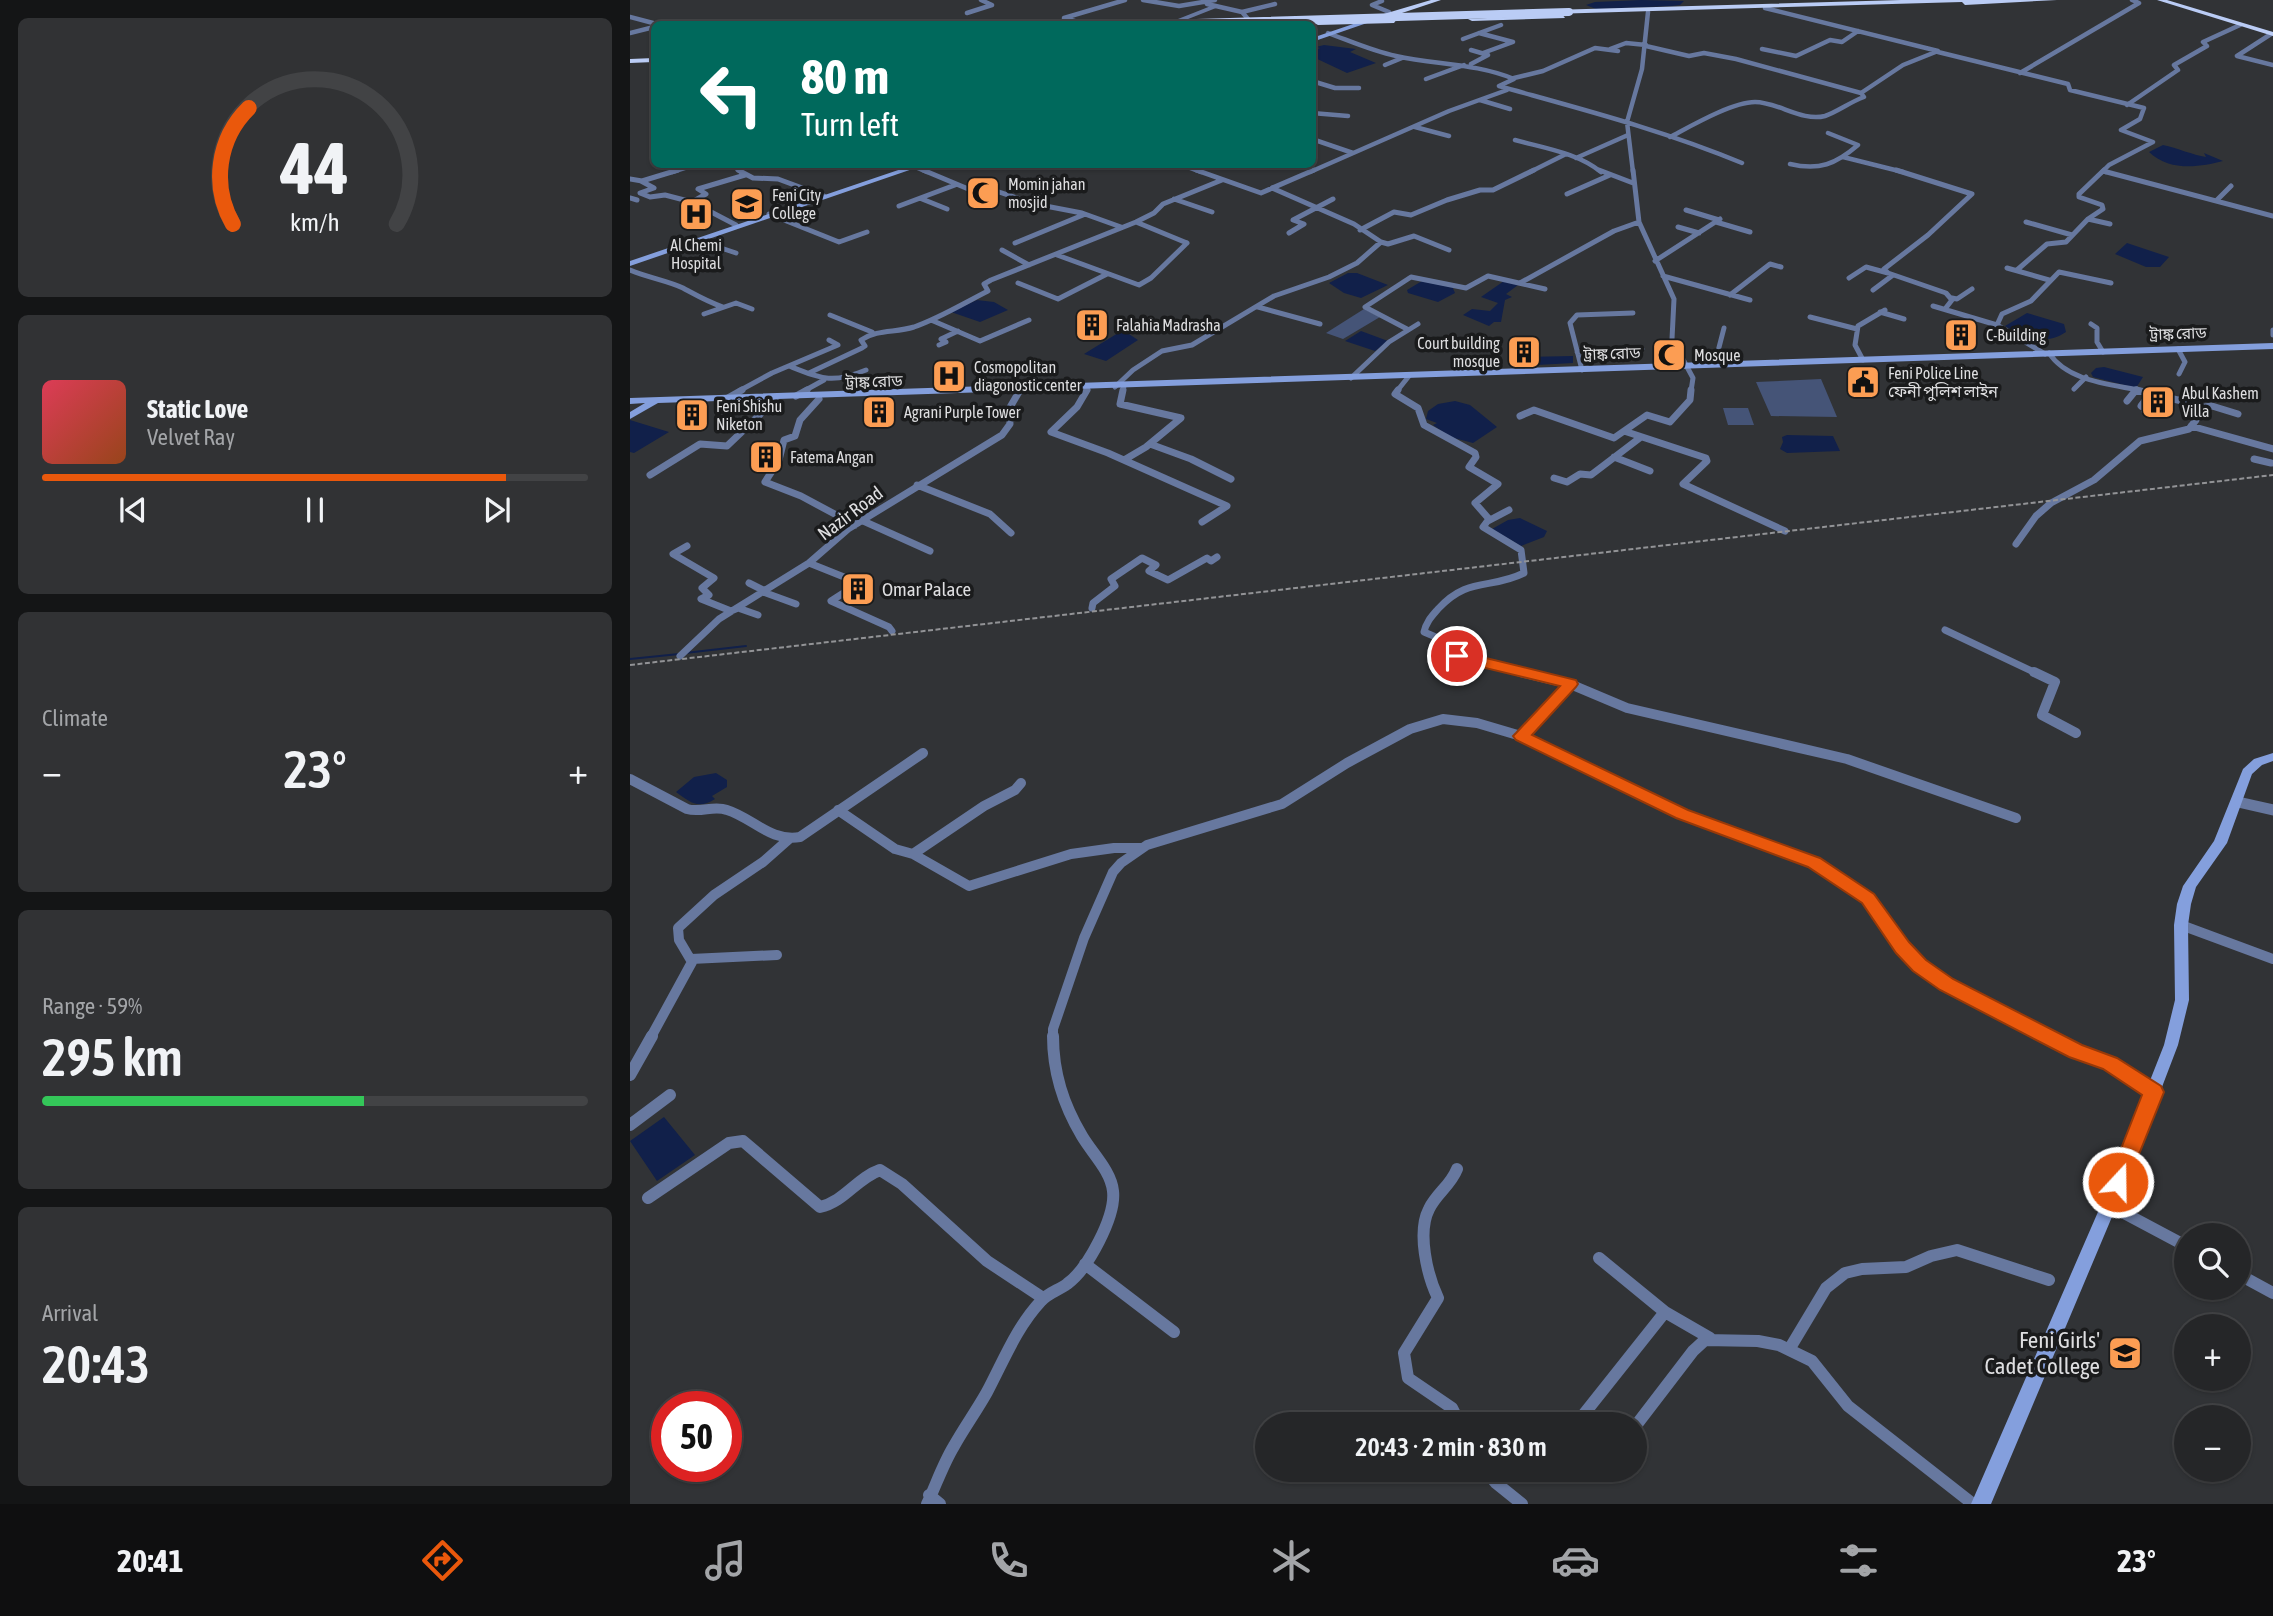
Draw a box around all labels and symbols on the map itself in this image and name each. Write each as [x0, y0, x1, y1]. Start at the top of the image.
mosque icon: Momin jahan mosjid [964, 174, 1002, 212]
place label: Momin jahan mosjid [1008, 175, 1085, 212]
school or university icon: Feni City College [728, 185, 766, 223]
place label: Feni City College [772, 186, 822, 223]
hospital icon: Al Chemi Hospital [677, 195, 715, 233]
place label: Al Chemi Hospital [670, 236, 722, 273]
building icon: Falahia Madrasha [1073, 306, 1111, 344]
place label: Falahia Madrasha [1116, 316, 1221, 334]
building icon: C-Building [1942, 316, 1980, 354]
street label: ট্রাঙ্ক রোড [2148, 323, 2208, 343]
place label: C-Building [1986, 326, 2046, 345]
building icon: Court building mosque [1505, 333, 1543, 371]
place label: Court building mosque [1417, 334, 1500, 371]
mosque icon: Mosque [1650, 336, 1688, 374]
street label: ট্রাঙ্ক রোড [1582, 343, 1642, 363]
place label: Mosque [1694, 346, 1740, 365]
hospital icon: Cosmopolitan diagonostic center [930, 357, 968, 395]
place label: Cosmopolitan diagonostic center [974, 358, 1082, 395]
public building icon: Feni Police Line ফেনী পুলিশ লাইন [1844, 363, 1882, 401]
place label: Feni Police Line ফেনী পুলিশ লাইন [1888, 364, 1998, 401]
street label: ট্রাঙ্ক রোড [844, 371, 904, 391]
building icon: Abul Kashem Villa [2139, 383, 2177, 421]
place label: Abul Kashem Villa [2182, 384, 2259, 420]
building icon: Agrani Purple Tower [860, 393, 898, 431]
building icon: Feni Shishu Niketon [673, 396, 711, 434]
place label: Feni Shishu Niketon [716, 397, 782, 433]
place label: Agrani Purple Tower [904, 403, 1021, 422]
building icon: Fatema Angan [747, 438, 785, 476]
place label: Fatema Angan [790, 448, 874, 467]
street label: Nazir Road [813, 481, 887, 545]
building icon: Omar Palace [839, 570, 877, 608]
place label: Omar Palace [882, 578, 971, 600]
pin [1427, 626, 1487, 686]
position arrow [2081, 1145, 2155, 1219]
place label: Feni Girls' Cadet College [1984, 1327, 2100, 1379]
school or university icon: Feni Girls' Cadet College [2106, 1334, 2144, 1372]
speed limit sign: 50 [651, 1391, 742, 1482]

